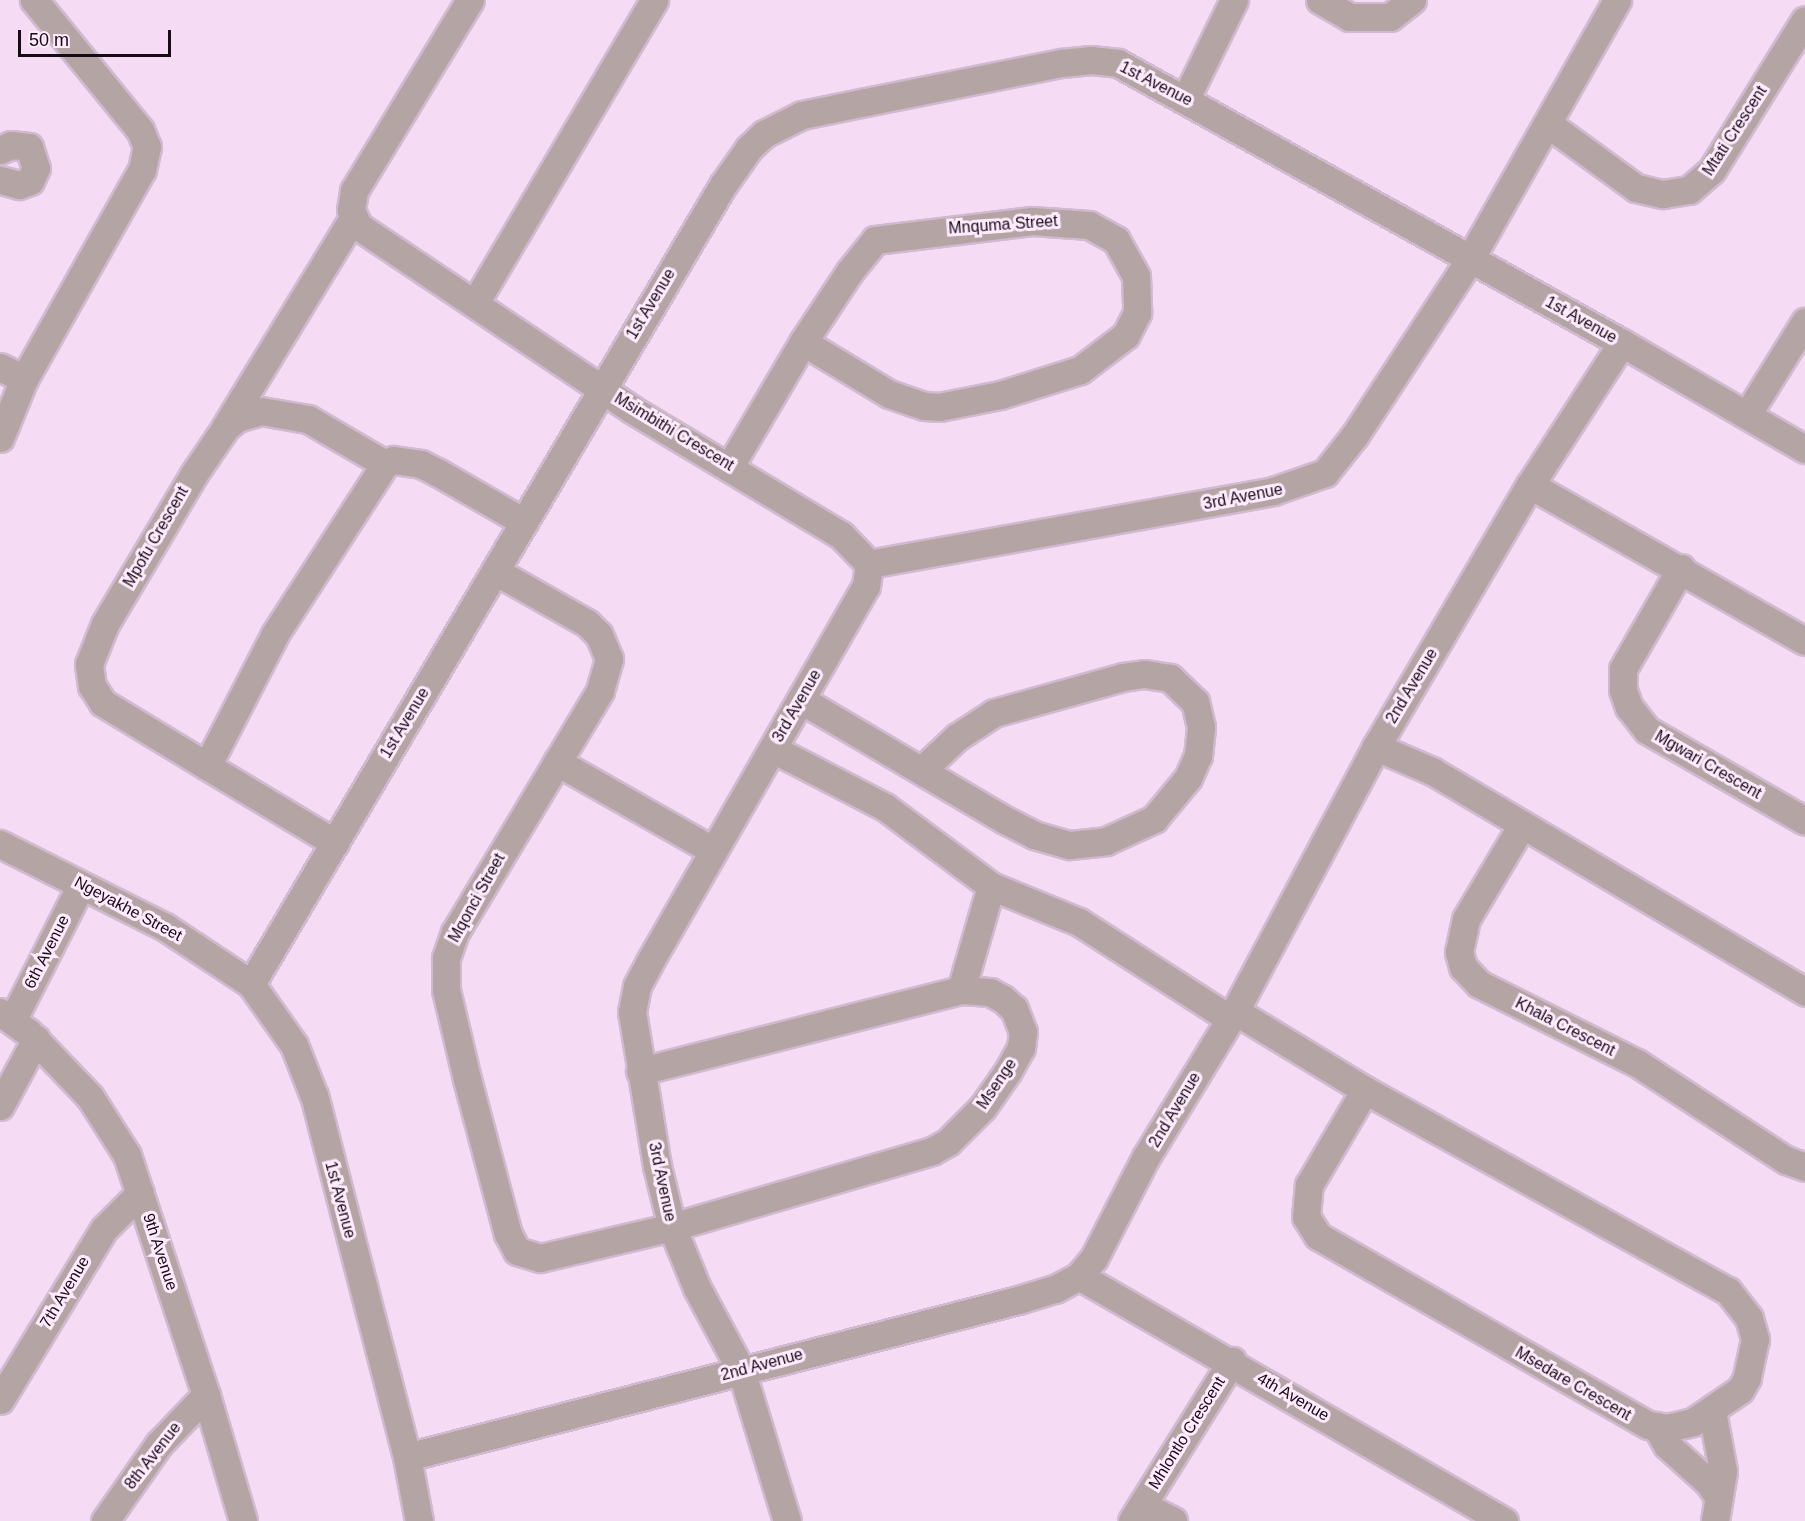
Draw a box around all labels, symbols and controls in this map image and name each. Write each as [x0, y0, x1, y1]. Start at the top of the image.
scale bar [21, 18, 174, 56]
text: 50 m [29, 30, 69, 50]
street label: 1st Avenue [1116, 57, 1196, 111]
street label: Mtati Crescent [1699, 83, 1771, 179]
street label: Mnquma Street [948, 212, 1058, 238]
street label: 1st Avenue [622, 265, 680, 343]
street label: 1st Avenue [1541, 292, 1621, 348]
street label: Msimbithi Crescent [611, 389, 737, 475]
street label: 3rd Avenue [1201, 480, 1285, 514]
street label: Mpofu Crescent [119, 483, 193, 591]
street label: 2nd Avenue [1382, 645, 1442, 727]
street label: 3rd Avenue [768, 666, 826, 746]
street label: 1st Avenue [376, 684, 434, 762]
street label: Mgwari Crescent [1651, 727, 1765, 803]
street label: Mqonci Street [445, 850, 509, 946]
street label: Ngeyakhe Street [71, 873, 185, 945]
street label: 6th Avenue [20, 912, 74, 992]
street label: Khala Crescent [1512, 994, 1618, 1060]
street label: Msenge [973, 1055, 1021, 1113]
street label: 2nd Avenue [1145, 1069, 1205, 1151]
street label: 3rd Avenue [644, 1140, 680, 1224]
street label: 1st Avenue [320, 1159, 360, 1241]
street label: 9th Avenue [138, 1211, 182, 1293]
street label: 7th Avenue [36, 1252, 94, 1332]
street label: Msedare Crescent [1512, 1343, 1634, 1425]
street label: 2nd Avenue [718, 1345, 806, 1385]
street label: 4th Avenue [1253, 1369, 1333, 1425]
street label: Mhlontlo Crescent [1145, 1373, 1229, 1493]
street label: 8th Avenue [121, 1418, 185, 1494]

